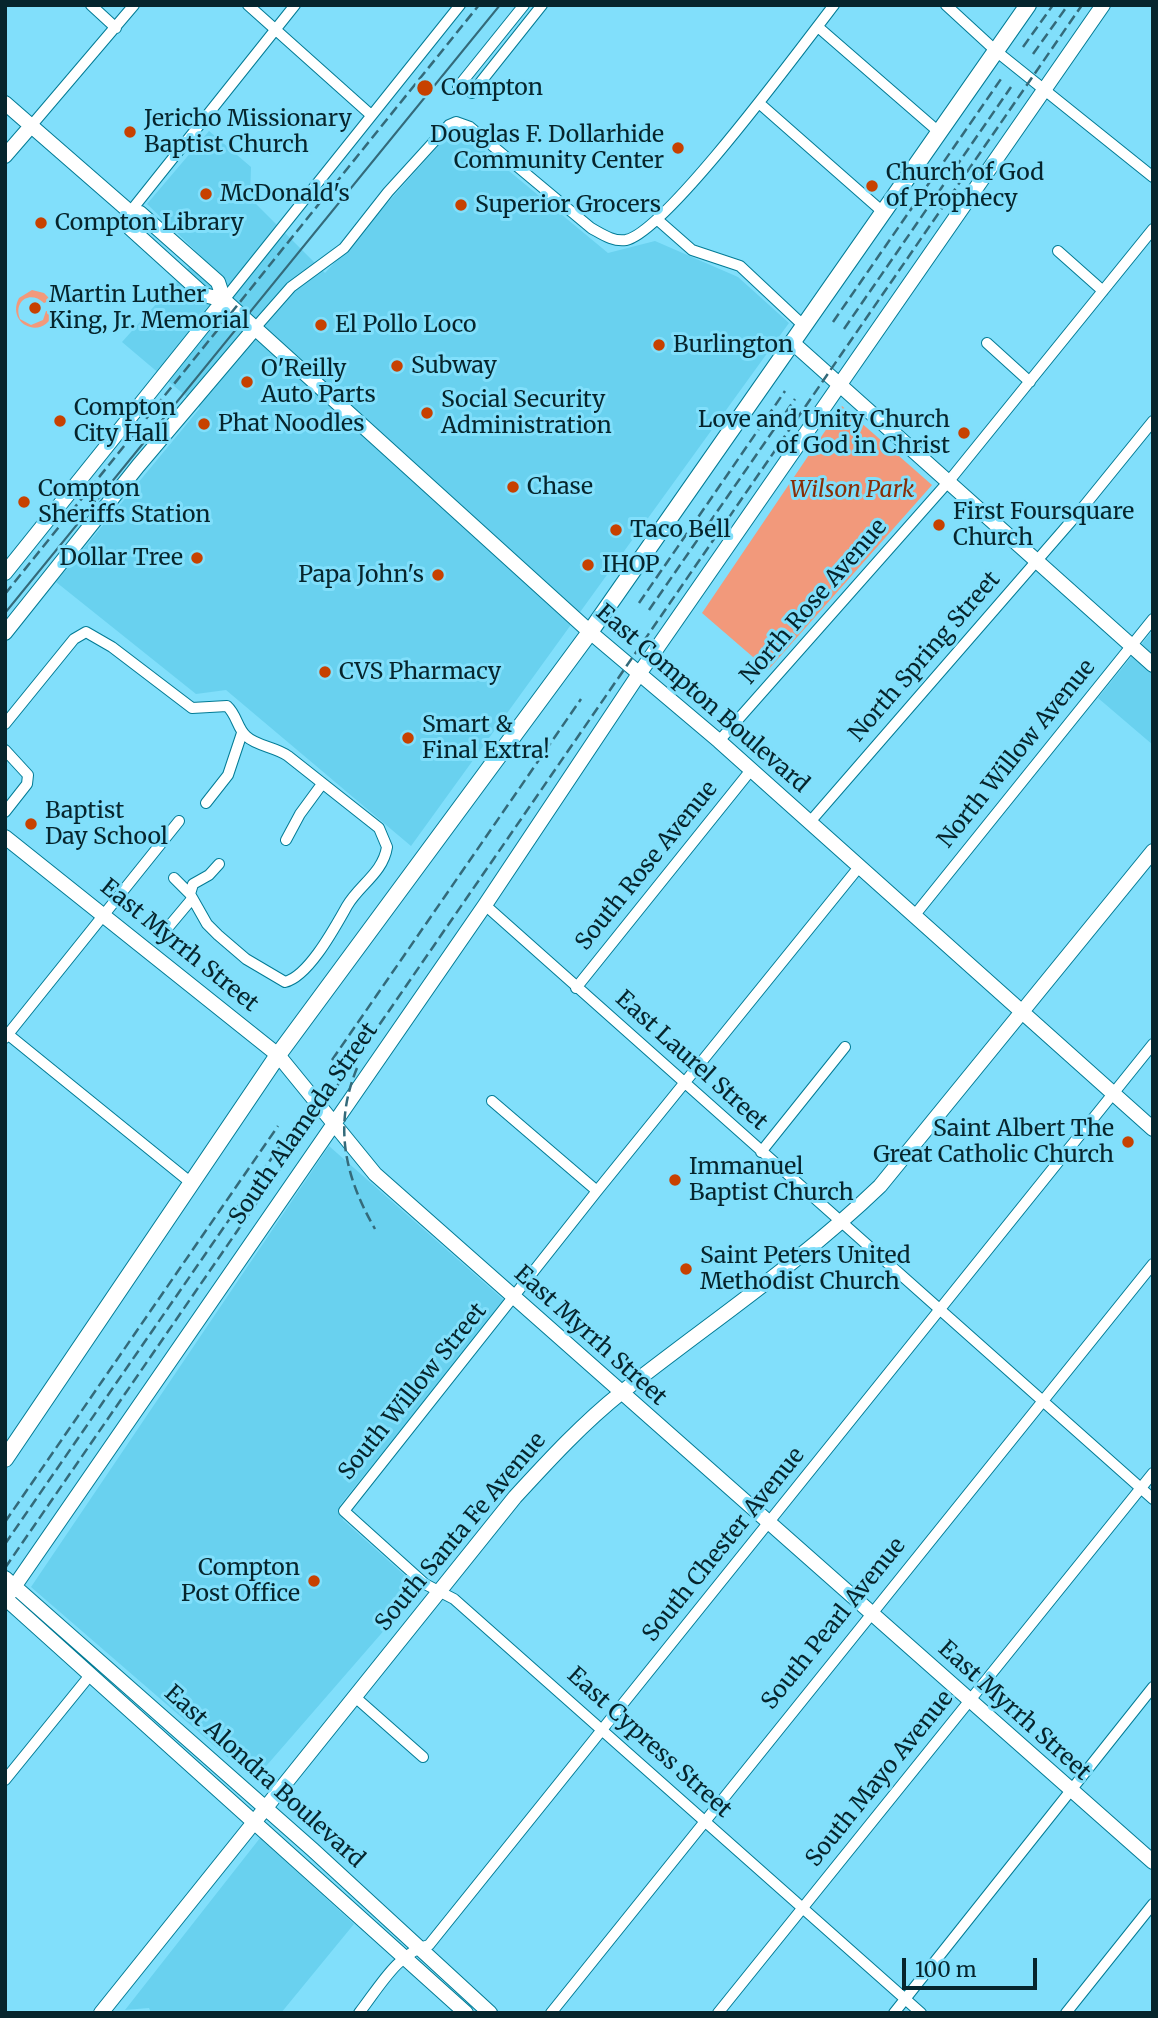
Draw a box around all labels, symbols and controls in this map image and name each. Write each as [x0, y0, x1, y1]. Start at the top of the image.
place label: Compton [441, 74, 543, 102]
marker: Compton [415, 78, 435, 98]
place label: Jericho Missionary Baptist Church [144, 105, 352, 159]
place label: Douglas F. Dollarhide Community Center [430, 121, 664, 175]
marker: Jericho Missionary Baptist Church [122, 124, 138, 140]
marker: Douglas F. Dollarhide Community Center [670, 140, 686, 156]
place label: Church of God of Prophecy [886, 159, 1044, 213]
marker: Church of God of Prophecy [864, 178, 880, 194]
place label: McDonald's [220, 180, 350, 208]
marker: McDonald's [198, 186, 214, 202]
place label: Superior Grocers [475, 191, 661, 219]
marker: Superior Grocers [453, 197, 469, 213]
place label: Compton Library [55, 209, 244, 237]
marker: Compton Library [33, 215, 49, 231]
place label: Martin Luther King, Jr. Memorial [49, 281, 249, 335]
marker: Martin Luther King, Jr. Memorial [27, 300, 43, 316]
place label: El Pollo Loco [335, 311, 476, 339]
marker: El Pollo Loco [313, 317, 329, 333]
place label: Burlington [673, 331, 793, 359]
marker: Burlington [651, 337, 667, 353]
place label: Subway [411, 352, 497, 380]
place label: O'Reilly Auto Parts [261, 355, 376, 409]
marker: Subway [389, 358, 405, 374]
marker: O'Reilly Auto Parts [239, 374, 255, 390]
place label: Social Security Administration [441, 386, 612, 440]
place label: Compton City Hall [74, 394, 176, 448]
marker: Social Security Administration [419, 405, 435, 421]
place label: Love and Unity Church of God in Christ [698, 406, 950, 460]
place label: Phat Noodles [218, 410, 364, 438]
marker: Compton City Hall [52, 413, 68, 429]
marker: Phat Noodles [196, 416, 212, 432]
marker: Love and Unity Church of God in Christ [956, 425, 972, 441]
place label: Chase [527, 473, 593, 501]
place label: Compton Sheriffs Station [38, 475, 211, 529]
park label: Wilson Park [790, 476, 914, 504]
marker: Chase [505, 479, 521, 495]
marker: Compton Sheriffs Station [16, 494, 32, 510]
place label: First Foursquare Church [953, 498, 1134, 552]
street label: North Rose Avenue [735, 514, 893, 690]
place label: Taco Bell [630, 516, 731, 544]
marker: First Foursquare Church [931, 517, 947, 533]
marker: Taco Bell [608, 522, 624, 538]
place label: Dollar Tree [59, 544, 183, 572]
marker: Dollar Tree [189, 550, 205, 566]
place label: IHOP [602, 551, 660, 579]
marker: IHOP [580, 557, 596, 573]
place label: Papa John's [298, 561, 424, 589]
street label: North Spring Street [844, 566, 1006, 748]
marker: Papa John's [430, 567, 446, 583]
street label: East Compton Boulevard [590, 599, 814, 799]
street label: North Willow Avenue [933, 654, 1101, 854]
place label: CVS Pharmacy [339, 658, 501, 686]
marker: CVS Pharmacy [317, 664, 333, 680]
place label: Smart & Final Extra! [422, 711, 550, 765]
marker: Smart & Final Extra! [400, 730, 416, 746]
street label: South Rose Avenue [570, 776, 724, 956]
place label: Baptist Day School [45, 797, 168, 851]
marker: Baptist Day School [23, 816, 39, 832]
street label: East Myrrh Street [94, 874, 264, 1018]
street label: East Laurel Street [609, 986, 773, 1136]
street label: South Alameda Street [224, 1018, 384, 1230]
place label: Saint Albert The Great Catholic Church [873, 1115, 1114, 1169]
marker: Saint Albert The Great Catholic Church [1120, 1134, 1136, 1150]
place label: Immanuel Baptist Church [689, 1153, 854, 1207]
marker: Immanuel Baptist Church [667, 1172, 683, 1188]
place label: Saint Peters United Methodist Church [700, 1242, 911, 1296]
street label: East Myrrh Street [508, 1260, 672, 1412]
marker: Saint Peters United Methodist Church [678, 1261, 694, 1277]
street label: South Willow Street [333, 1298, 493, 1486]
street label: South Santa Fe Avenue [370, 1427, 552, 1637]
street label: South Chester Avenue [637, 1442, 811, 1648]
street label: South Pearl Avenue [756, 1533, 912, 1715]
place label: Compton Post Office [181, 1554, 300, 1608]
marker: Compton Post Office [306, 1573, 322, 1589]
street label: East Myrrh Street [932, 1635, 1096, 1787]
street label: East Cypress Street [561, 1662, 737, 1824]
street label: East Alondra Boulevard [158, 1680, 370, 1874]
street label: South Mayo Avenue [801, 1685, 959, 1873]
scale bar [906, 1944, 1041, 1988]
text: 100 m [915, 1956, 977, 1983]

